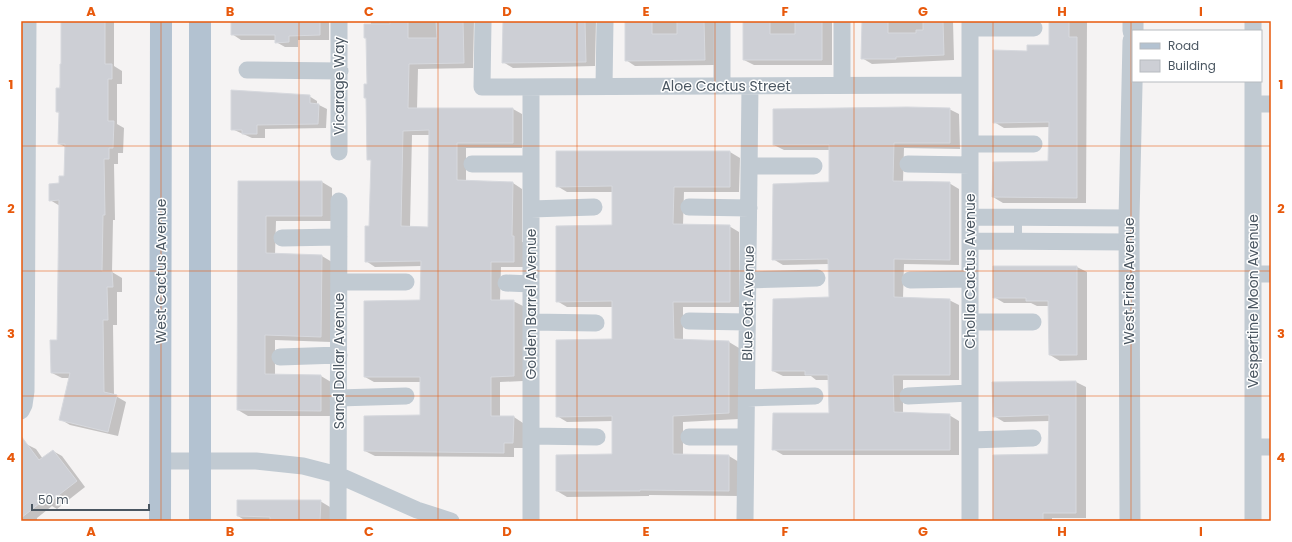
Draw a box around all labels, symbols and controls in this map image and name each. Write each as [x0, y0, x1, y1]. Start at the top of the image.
text: A [86, 2, 96, 21]
text: B [226, 2, 235, 21]
text: C [364, 2, 374, 21]
text: D [502, 2, 512, 21]
text: E [642, 2, 650, 21]
text: F [781, 2, 789, 21]
text: G [918, 2, 928, 21]
text: H [1057, 2, 1067, 21]
text: I [1199, 2, 1203, 21]
legend [1132, 30, 1262, 82]
street label: Vicarage Way [329, 37, 349, 135]
text: Road [1168, 37, 1199, 54]
text: Building [1168, 57, 1216, 74]
text: 1 [9, 75, 13, 94]
text: 1 [1279, 75, 1283, 94]
street label: Aloe Cactus Street [661, 76, 791, 96]
street label: Cholla Cactus Avenue [960, 193, 980, 349]
street label: West Cactus Avenue [151, 198, 171, 343]
text: 2 [7, 199, 15, 218]
text: 2 [1277, 199, 1285, 218]
street label: Vespertine Moon Avenue [1243, 214, 1263, 388]
street label: West Frias Avenue [1119, 217, 1139, 345]
street label: Golden Barrel Avenue [521, 228, 541, 380]
street label: Blue Oat Avenue [737, 245, 759, 361]
street label: Sand Dollar Avenue [329, 292, 349, 429]
text: 3 [7, 324, 15, 343]
text: 3 [1277, 324, 1285, 343]
text: 4 [7, 448, 16, 467]
text: 4 [1277, 448, 1286, 467]
scale bar [32, 486, 149, 512]
text: 50 m [38, 491, 69, 508]
text: A [86, 522, 96, 541]
text: B [226, 522, 235, 541]
text: C [364, 522, 374, 541]
text: D [502, 522, 512, 541]
text: E [642, 522, 650, 541]
text: F [781, 522, 789, 541]
text: G [918, 522, 928, 541]
text: H [1057, 522, 1067, 541]
text: I [1199, 522, 1203, 541]

